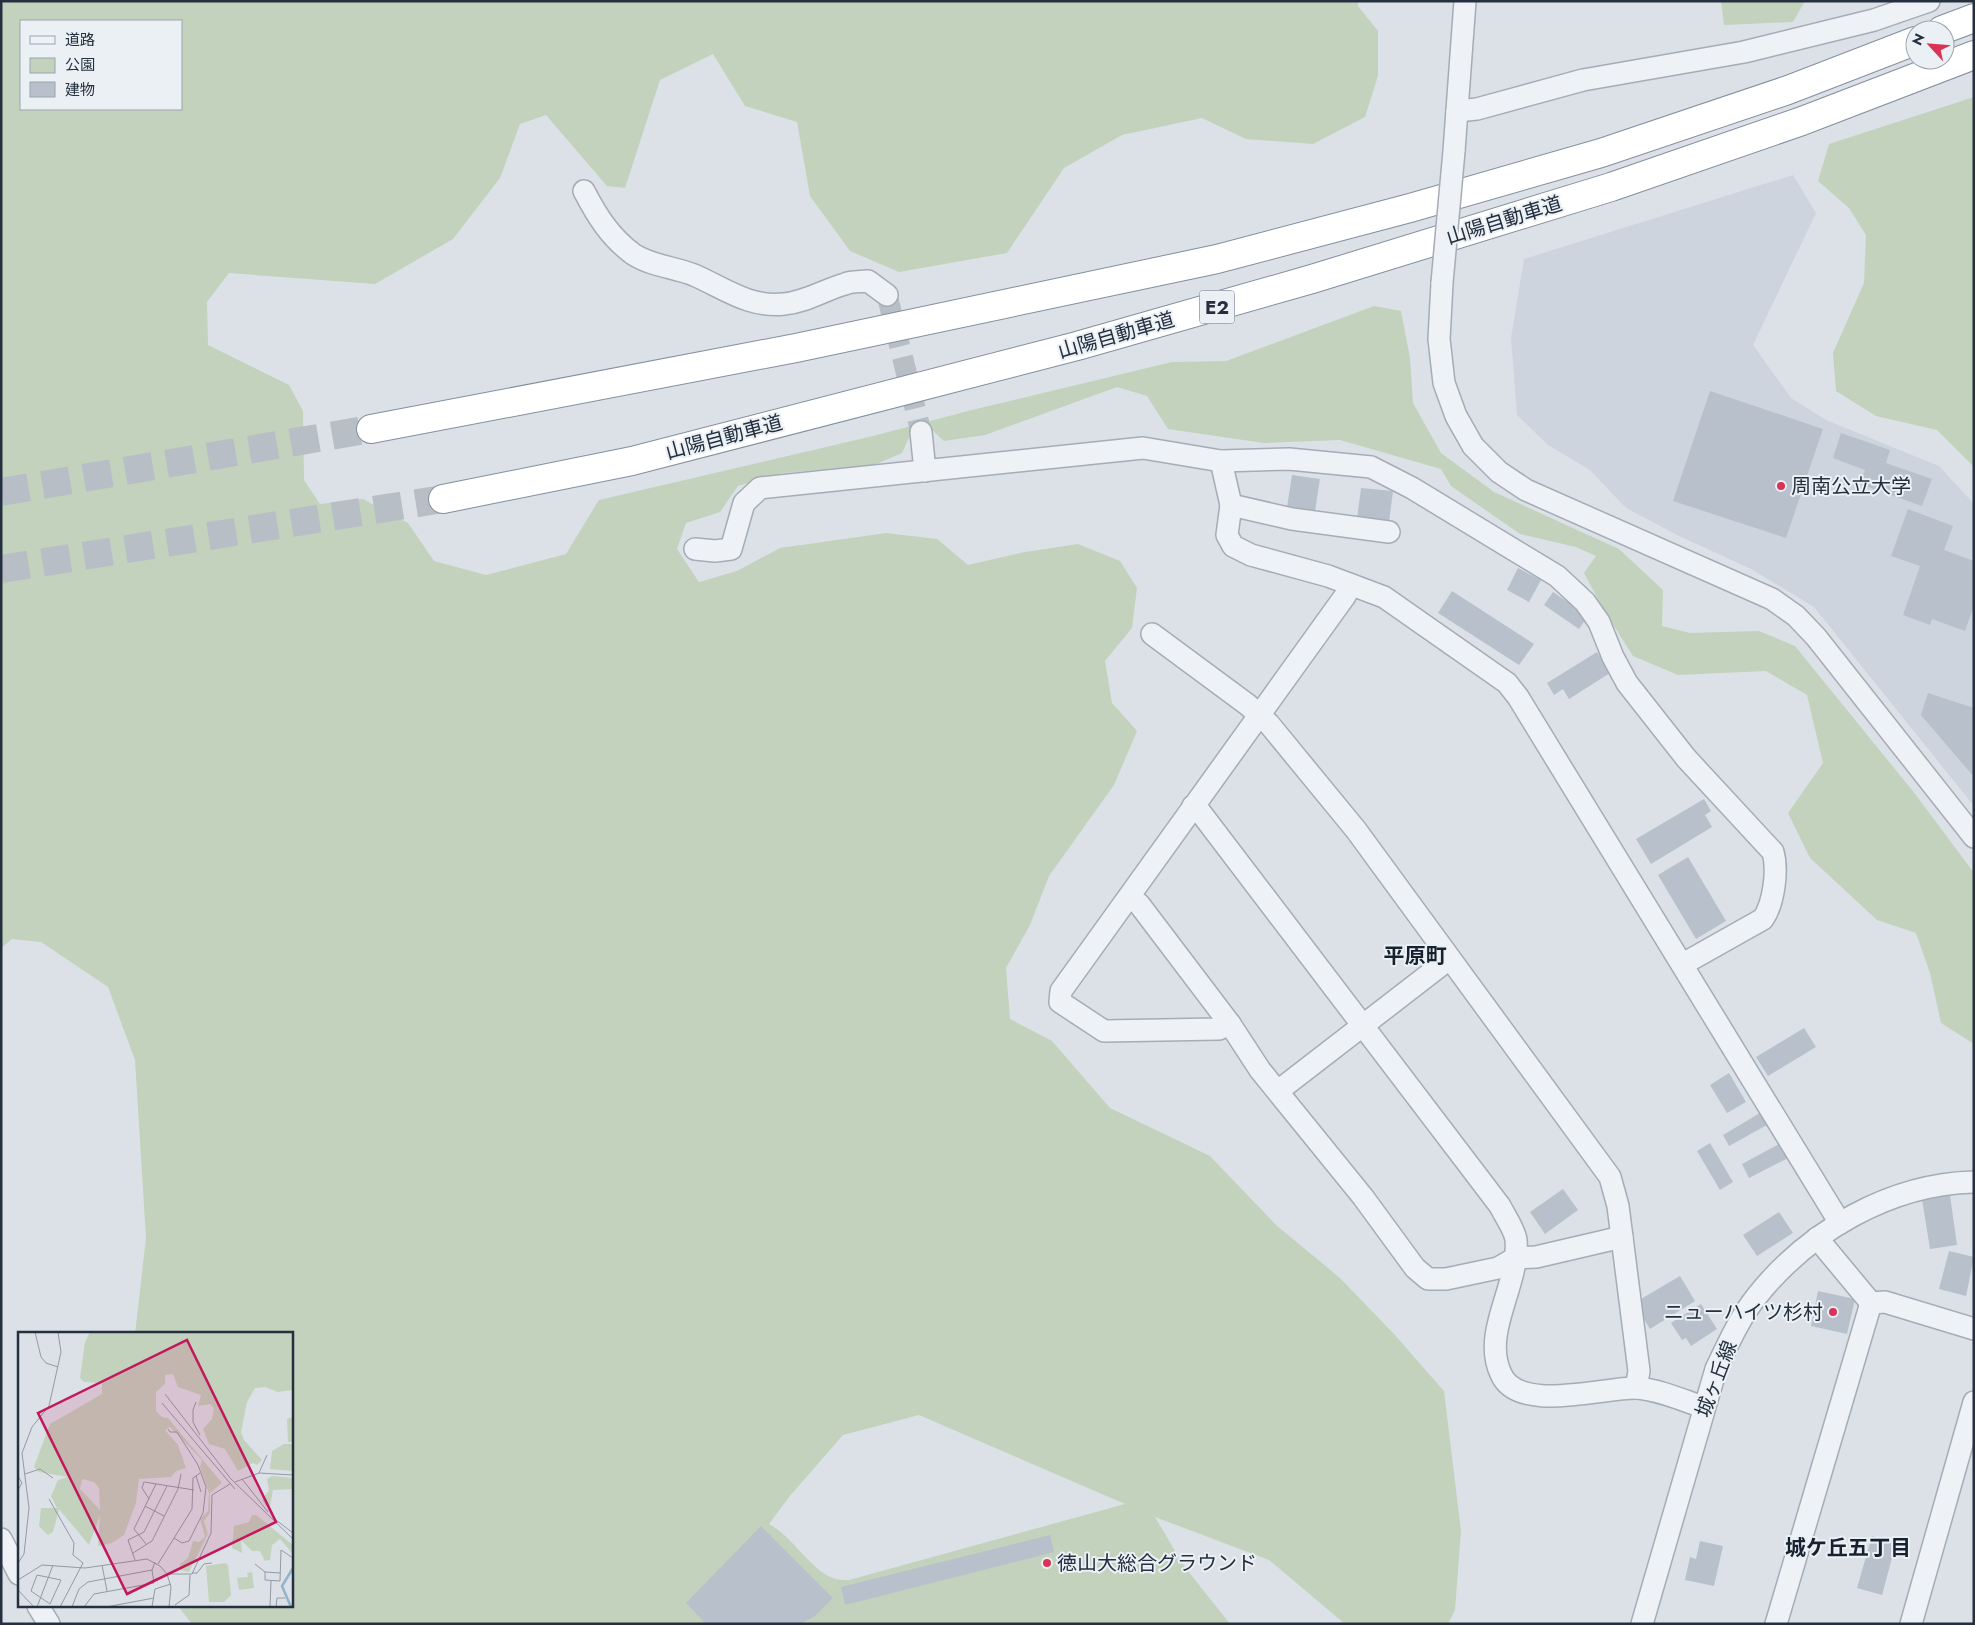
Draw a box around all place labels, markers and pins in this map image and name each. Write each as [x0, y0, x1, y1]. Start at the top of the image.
place label: 周南公立大学 [1791, 472, 1911, 501]
marker: 周南公立大学 [1775, 480, 1787, 492]
place label: ニューハイツ杉村 [1664, 1298, 1823, 1327]
marker: ニューハイツ杉村 [1827, 1306, 1839, 1318]
place label: 徳山大総合グラウンド [1057, 1549, 1257, 1578]
marker: 徳山大総合グラウンド [1041, 1557, 1053, 1569]

